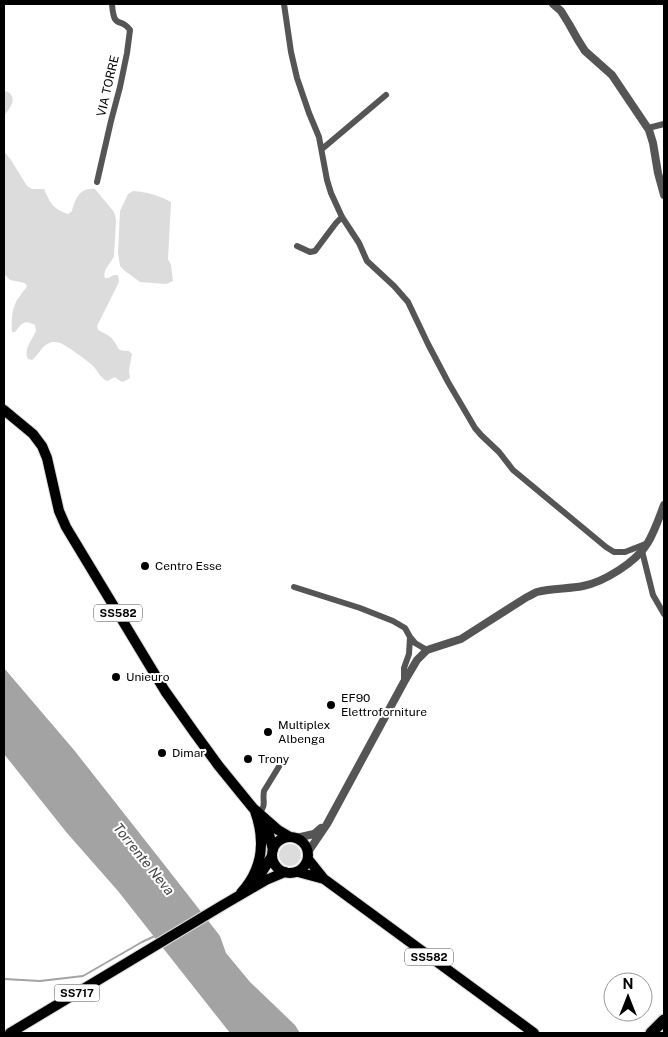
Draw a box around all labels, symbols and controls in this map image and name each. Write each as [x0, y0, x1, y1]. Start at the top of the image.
street label: VIA TORRE [94, 54, 122, 118]
place label: Centro Esse [155, 559, 222, 573]
marker: Centro Esse [139, 560, 151, 572]
road number: SS582 [94, 604, 142, 622]
place label: Unieuro [126, 670, 170, 684]
marker: Unieuro [110, 671, 122, 683]
place label: EF90 Elettroforniture [341, 691, 427, 719]
marker: EF90 Elettroforniture [325, 699, 337, 711]
place label: Multiplex Albenga [278, 718, 330, 746]
marker: Multiplex Albenga [262, 726, 274, 738]
place label: Dimar [172, 746, 205, 760]
marker: Dimar [156, 747, 168, 759]
place label: Trony [258, 752, 290, 766]
marker: Trony [242, 753, 254, 765]
water label: Torrente Neva [110, 820, 178, 898]
road number: SS582 [405, 949, 453, 966]
north arrow [603, 972, 653, 1022]
text: N [623, 976, 633, 992]
road number: SS717 [54, 984, 100, 1001]

